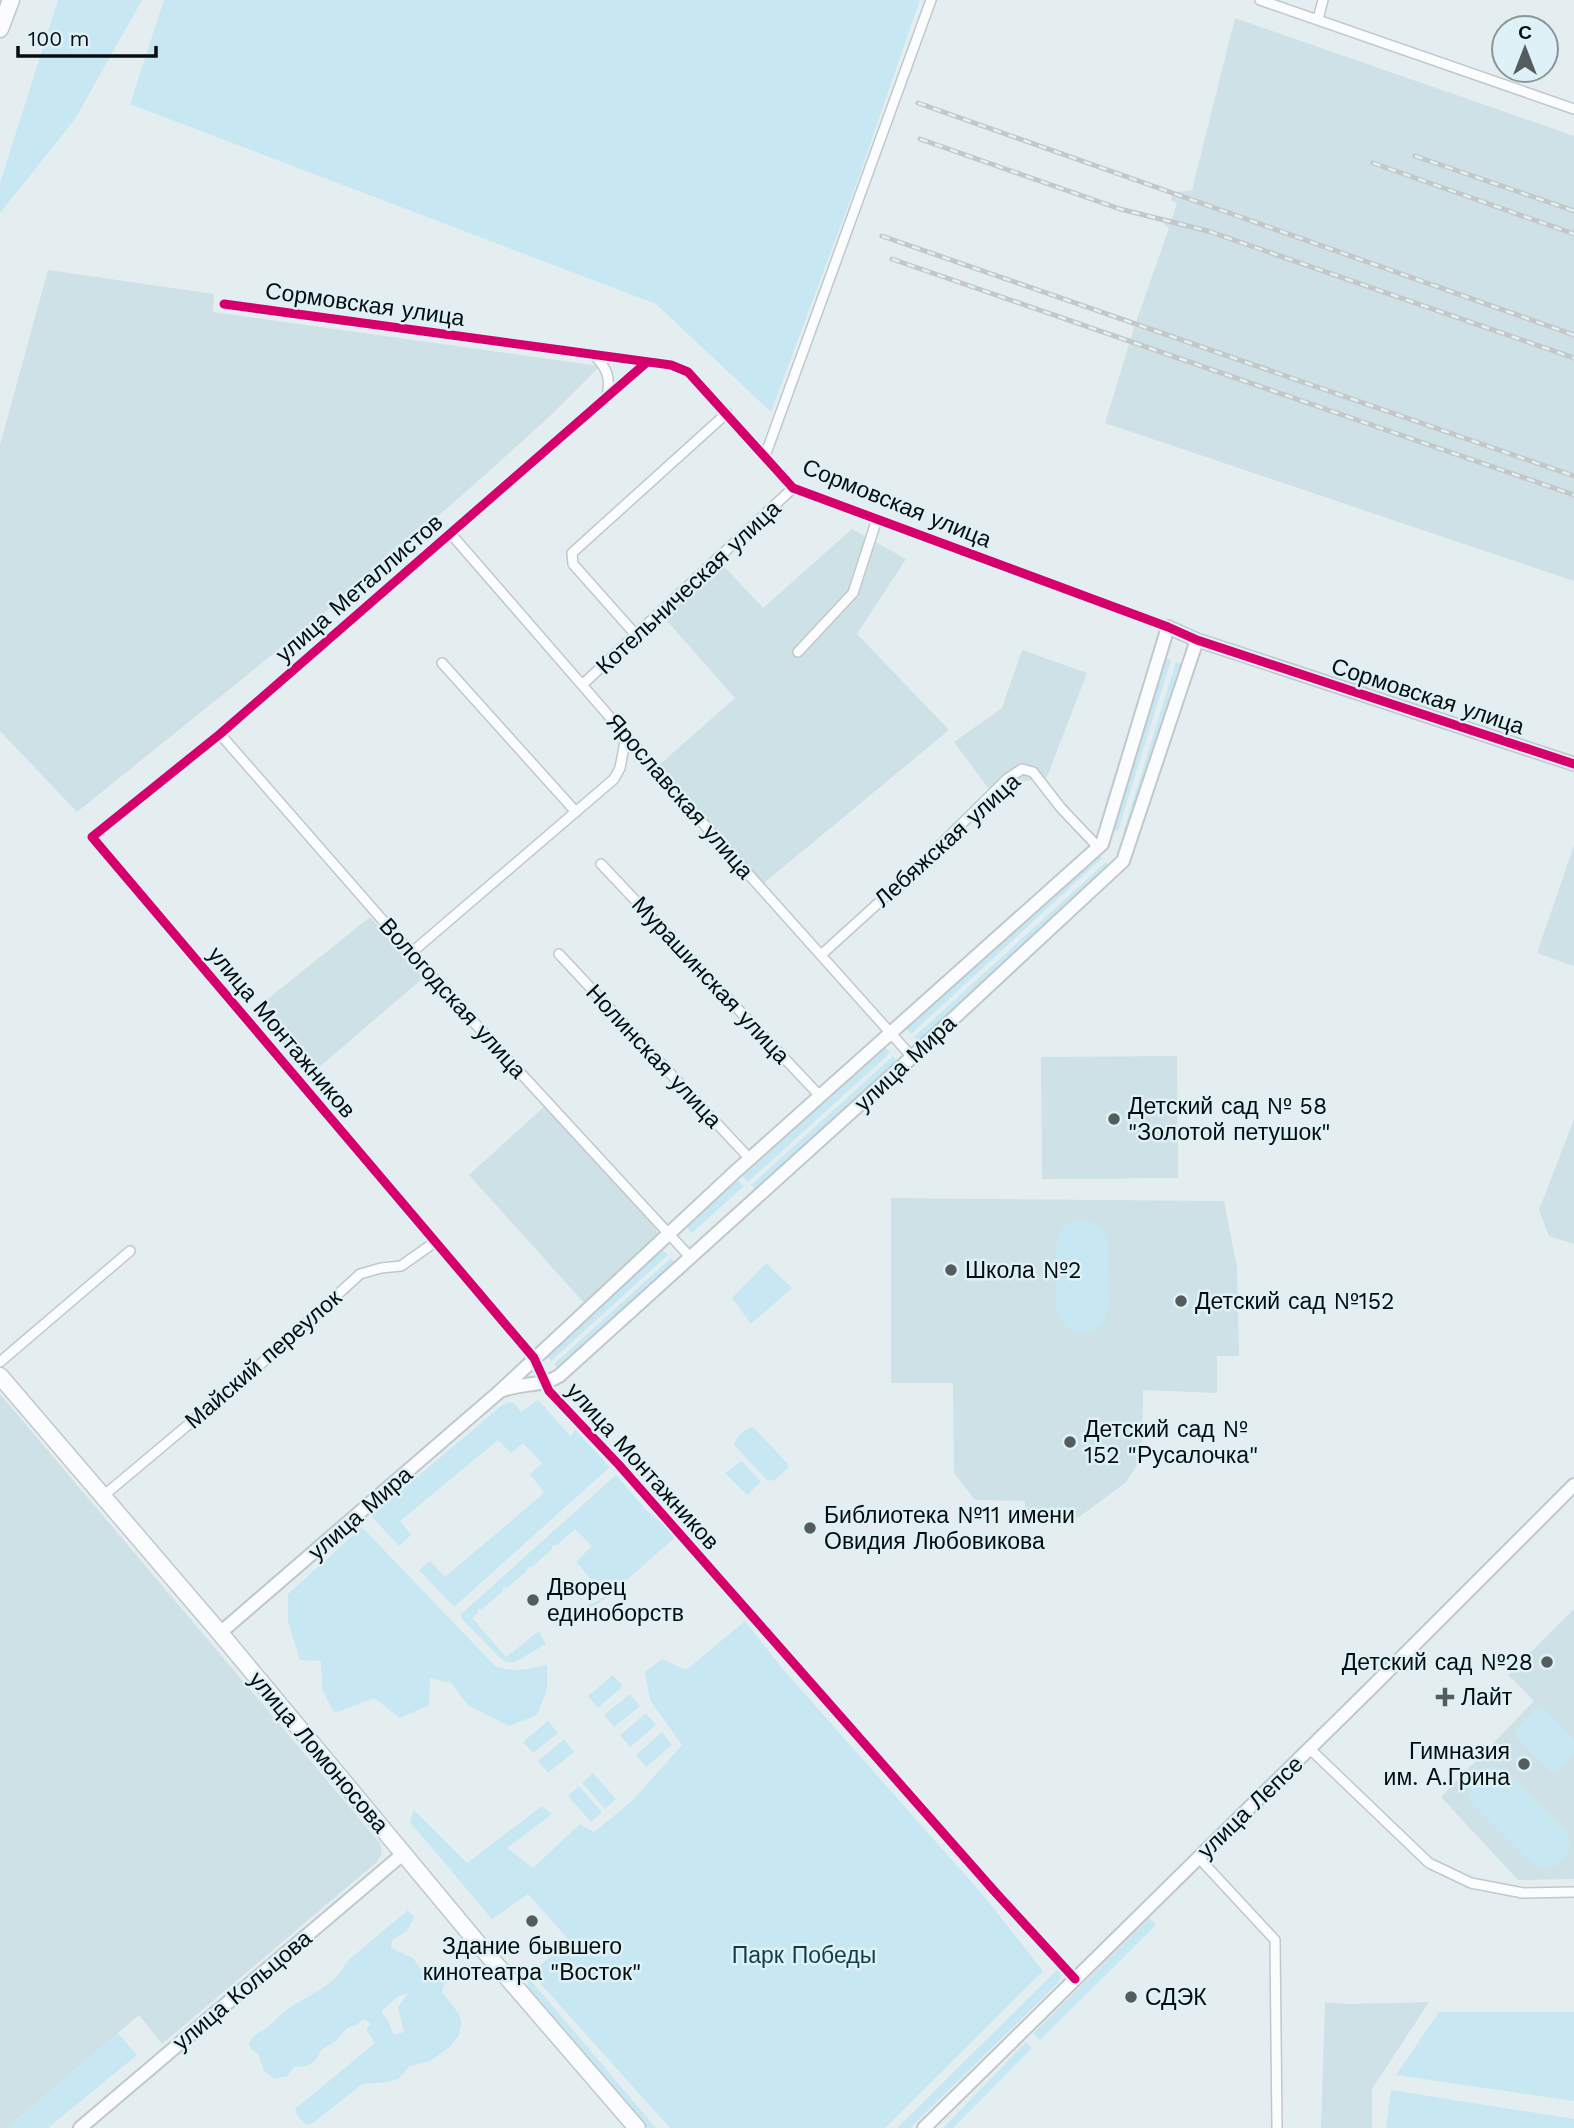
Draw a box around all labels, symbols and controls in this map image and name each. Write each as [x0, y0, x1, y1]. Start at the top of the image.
scale bar [18, 14, 156, 58]
north arrow [1490, 14, 1560, 84]
text: С [1518, 21, 1532, 44]
text: 100 m [28, 26, 90, 51]
street label: Сормовская улица [263, 277, 467, 332]
street label: Сормовская улица [799, 453, 995, 554]
street label: Котельническая улица [591, 495, 786, 680]
street label: улица Металлистов [270, 509, 448, 668]
street label: Сормовская улица [1328, 653, 1528, 740]
street label: Ярославская улица [600, 708, 759, 885]
street label: Лебяжская улица [869, 768, 1026, 913]
street label: Мурашинская улица [626, 891, 795, 1070]
street label: Вологодская улица [374, 913, 532, 1084]
street label: улица Монтажников [202, 941, 361, 1123]
street label: Нолинская улица [580, 979, 727, 1134]
street label: улица Мира [849, 1009, 962, 1117]
place label: Детский сад № 58 "Золотой петушок" [1128, 1093, 1331, 1146]
marker: Детский сад № 58 "Золотой петушок" [1106, 1111, 1122, 1127]
place label: Школа №2 [965, 1257, 1081, 1284]
marker: Школа №2 [943, 1262, 959, 1278]
street label: Майский переулок [180, 1284, 348, 1435]
place label: Детский сад №152 [1195, 1288, 1394, 1315]
marker: Детский сад №152 [1173, 1293, 1189, 1309]
street label: улица Монтажников [561, 1377, 725, 1555]
place label: Детский сад № 152 "Русалочка" [1084, 1416, 1258, 1469]
marker: Детский сад № 152 "Русалочка" [1062, 1434, 1078, 1450]
street label: улица Мира [303, 1461, 418, 1566]
place label: Библиотека №11 имени Овидия Любовикова [824, 1502, 1075, 1555]
marker: Библиотека №11 имени Овидия Любовикова [802, 1520, 818, 1536]
place label: Дворец единоборств [547, 1574, 684, 1627]
marker: Дворец единоборств [525, 1592, 541, 1608]
place label: Детский сад №28 [1342, 1649, 1533, 1676]
marker: Детский сад №28 [1539, 1654, 1555, 1670]
street label: улица Ломоносова [243, 1666, 394, 1839]
place label: Лайт [1461, 1684, 1513, 1711]
marker: Лайт [1435, 1687, 1455, 1707]
place label: Гимназия им. А.Грина [1384, 1738, 1510, 1791]
street label: улица Лепсе [1192, 1751, 1309, 1864]
marker: Гимназия им. А.Грина [1516, 1756, 1532, 1772]
marker: Здание бывшего кинотеатра "Восток" [524, 1913, 540, 1929]
street label: улица Кольцова [168, 1924, 317, 2056]
place label: Здание бывшего кинотеатра "Восток" [423, 1933, 641, 1986]
park label: Парк Победы [732, 1942, 876, 1969]
place label: СДЭК [1145, 1984, 1207, 2011]
marker: СДЭК [1123, 1989, 1139, 2005]

